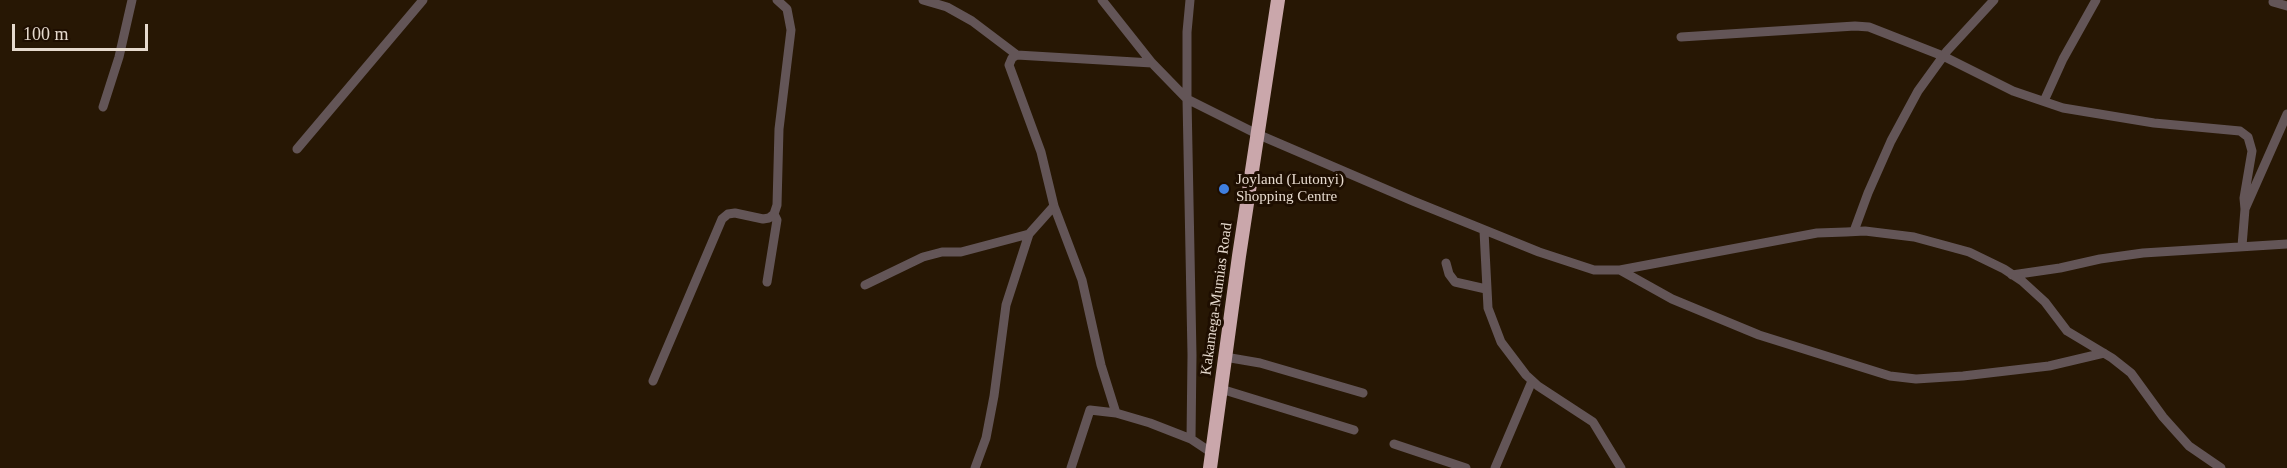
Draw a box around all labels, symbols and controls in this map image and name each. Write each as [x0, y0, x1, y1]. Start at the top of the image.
scale bar [15, 12, 152, 50]
text: 100 m [23, 24, 69, 44]
place label: Joyland (Lutonyi) Shopping Centre [1236, 171, 1344, 206]
marker: Joyland (Lutonyi) Shopping Centre [1217, 182, 1231, 196]
street label: Kakamega-Mumias Road [1197, 222, 1237, 376]

